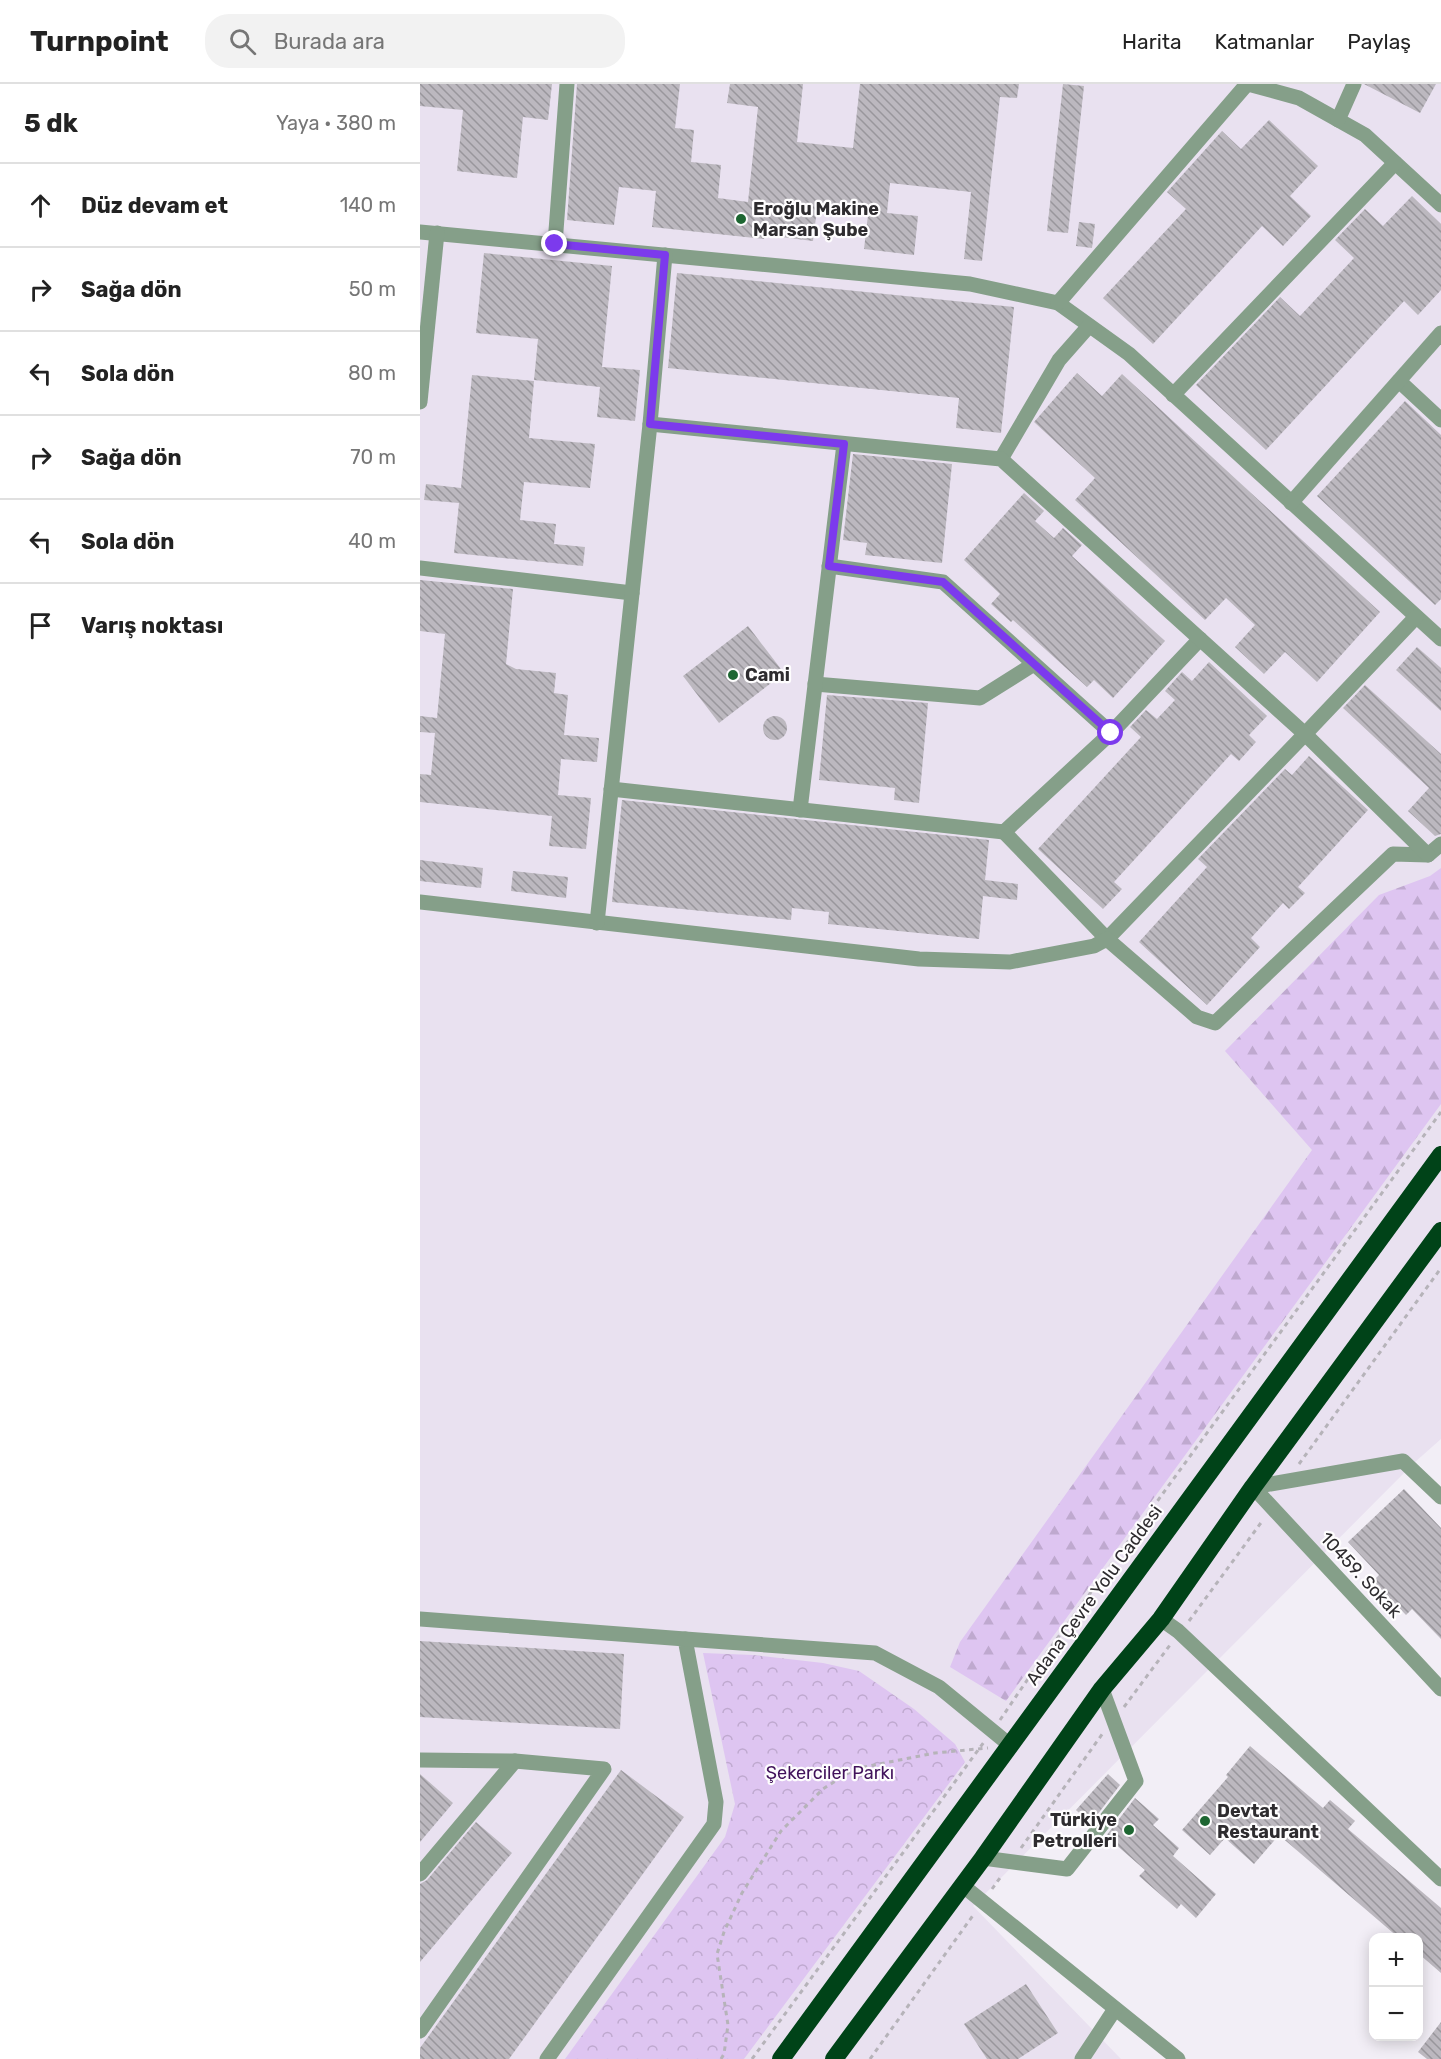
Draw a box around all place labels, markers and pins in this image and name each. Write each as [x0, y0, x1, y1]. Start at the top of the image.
place label: Eroğlu Makine Marsan Şube [753, 198, 879, 241]
marker: Eroğlu Makine Marsan Şube [734, 212, 748, 226]
place label: Cami [745, 664, 790, 686]
marker: Cami [726, 668, 740, 682]
place label: Devtat Restaurant [1217, 1800, 1319, 1843]
place label: Türkiye Petrolleri [1032, 1809, 1117, 1852]
marker: Devtat Restaurant [1198, 1814, 1212, 1828]
marker: Türkiye Petrolleri [1122, 1823, 1136, 1837]

